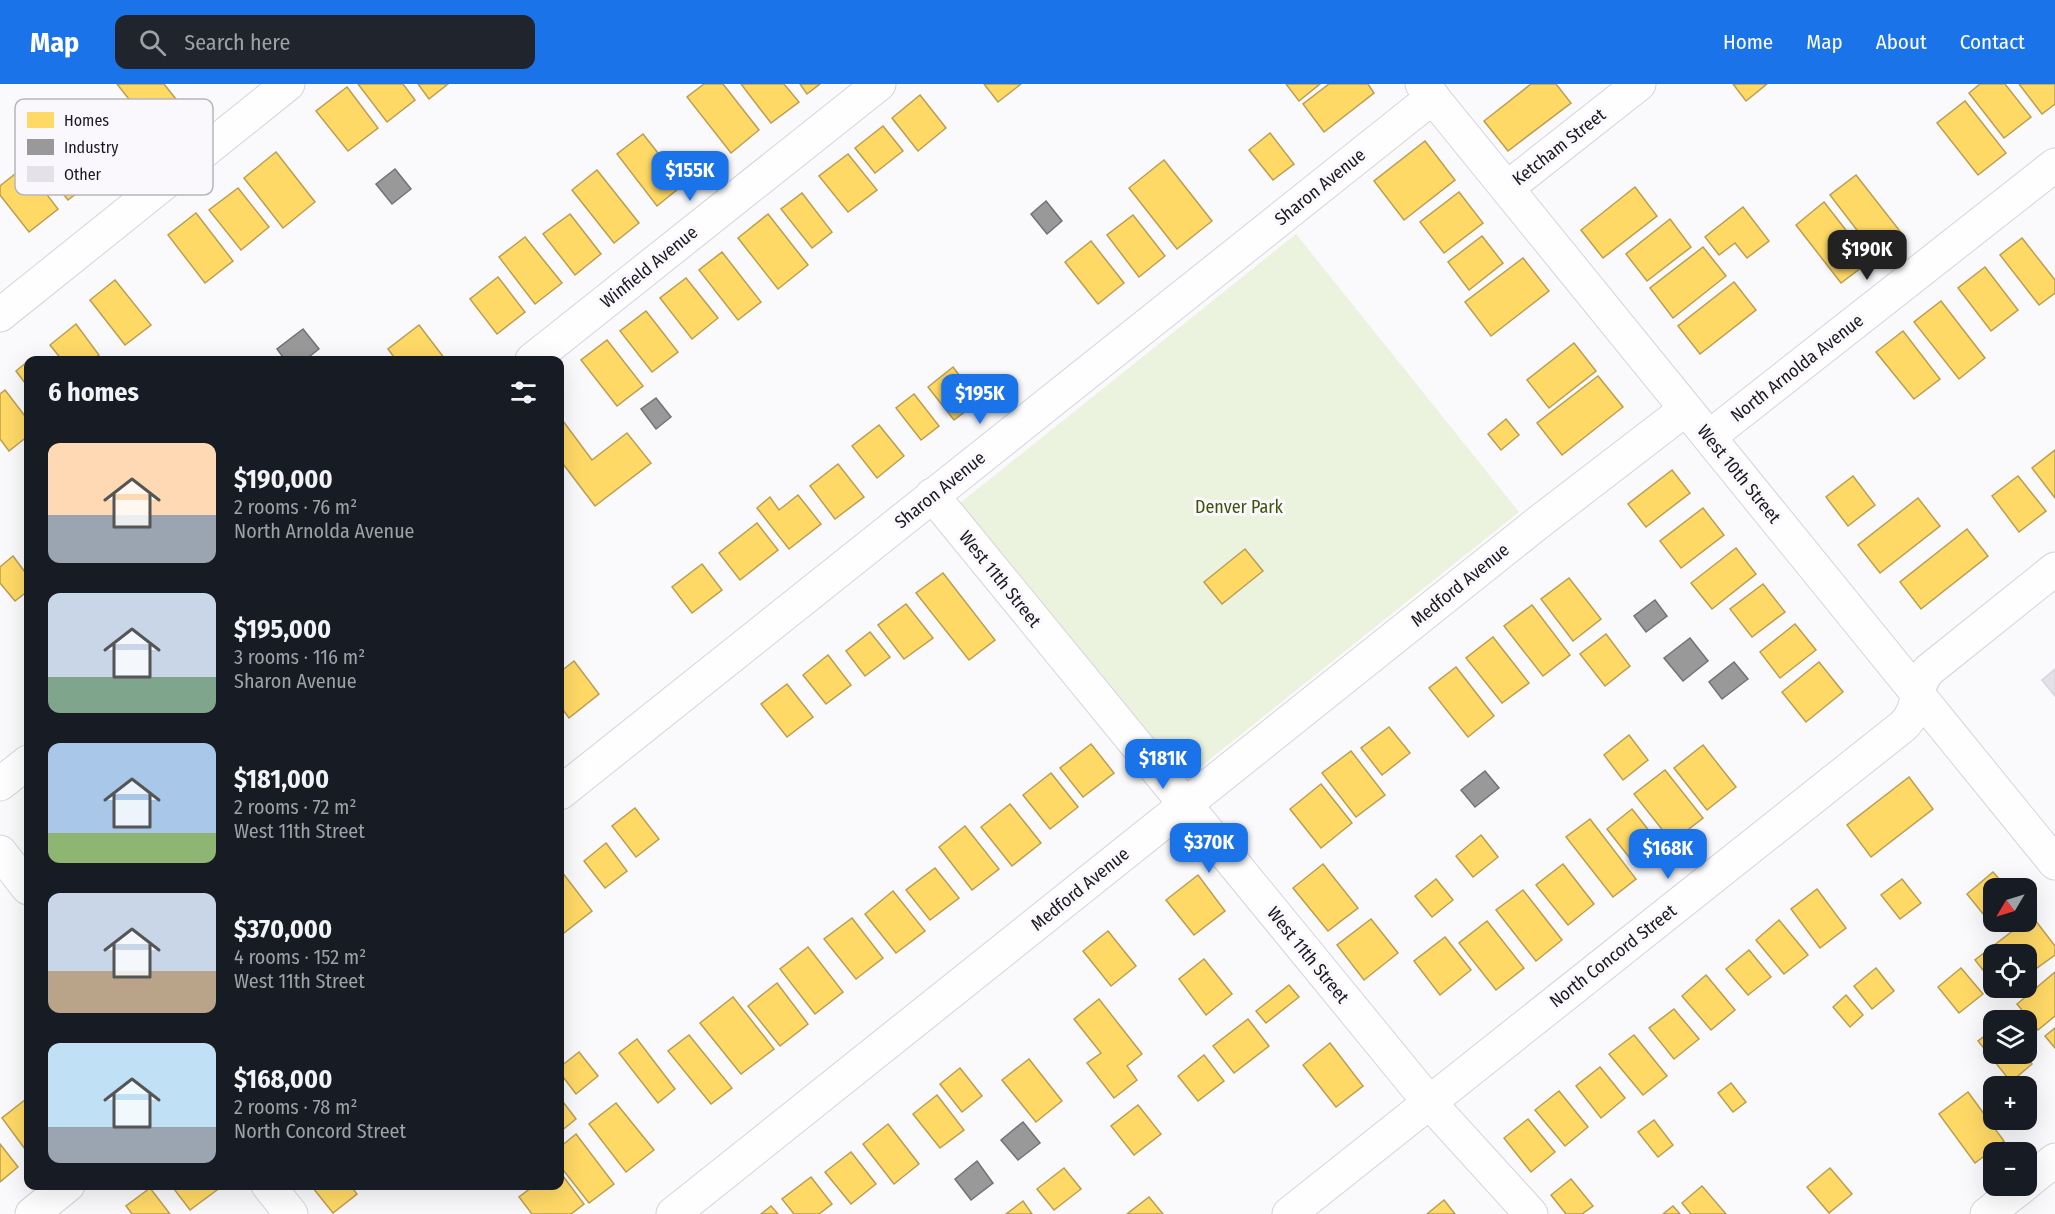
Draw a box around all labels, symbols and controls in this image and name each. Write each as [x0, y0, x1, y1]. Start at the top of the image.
search box [115, 15, 535, 69]
text: Map [30, 26, 79, 59]
icon: search [136, 26, 169, 59]
text: Search here [184, 29, 290, 56]
text: Home [1723, 29, 1773, 55]
text: Map [1806, 29, 1843, 55]
text: About [1876, 29, 1927, 55]
text: Contact [1960, 29, 2025, 55]
legend [15, 99, 213, 195]
street label: Ketcham Street [1508, 104, 1610, 190]
text: Homes [64, 111, 109, 130]
text: Industry [64, 138, 119, 157]
street label: Sharon Avenue [1270, 144, 1370, 230]
pin: $155K [648, 151, 732, 202]
text: $155K [666, 158, 714, 182]
text: Other [64, 165, 102, 184]
street label: Winfield Avenue [596, 221, 702, 313]
pin: $190K [1825, 230, 1909, 281]
text: $190K [1842, 237, 1892, 261]
street label: North Arnolda Avenue [1726, 309, 1868, 427]
pin: $195K [938, 374, 1022, 425]
icon: filters [507, 376, 540, 409]
text: 6 homes [48, 377, 139, 408]
text: $195K [955, 381, 1005, 405]
street label: West 10th Street [1693, 420, 1785, 528]
street label: Sharon Avenue [890, 447, 990, 533]
text: $190,000 [234, 464, 333, 495]
icon: home [96, 467, 168, 539]
text: 2 rooms · 76 m² [234, 495, 357, 519]
park label: Denver Park [1195, 496, 1284, 518]
text: North Arnolda Avenue [234, 519, 414, 543]
street label: West 11th Street [954, 526, 1046, 632]
street label: Medford Avenue [1406, 539, 1514, 631]
text: $195,000 [234, 614, 331, 645]
icon: home [96, 617, 168, 689]
text: 3 rooms · 116 m² [234, 645, 365, 669]
text: Sharon Avenue [234, 669, 357, 693]
pin: $181K [1121, 739, 1205, 790]
text: $181K [1139, 746, 1187, 770]
text: $181,000 [234, 764, 329, 795]
icon: home [96, 767, 168, 839]
text: 2 rooms · 72 m² [234, 795, 356, 819]
text: West 11th Street [234, 819, 365, 843]
pin: $370K [1167, 823, 1251, 874]
pin: $168K [1626, 829, 1710, 880]
text: $370K [1184, 830, 1234, 854]
text: $168K [1643, 836, 1693, 860]
street label: Medford Avenue [1026, 843, 1134, 935]
north arrow [1983, 878, 2037, 932]
map controls [1983, 878, 2037, 1196]
street label: North Concord Street [1545, 900, 1681, 1012]
street label: West 11th Street [1262, 902, 1354, 1008]
text: $370,000 [234, 914, 332, 945]
icon: home [96, 917, 168, 989]
button: locate [1983, 944, 2037, 998]
text: 4 rooms · 152 m² [234, 945, 366, 969]
text: West 11th Street [234, 969, 365, 993]
button: layers [1983, 1010, 2037, 1064]
text: $168,000 [234, 1064, 332, 1095]
icon: home [96, 1067, 168, 1139]
button: + [1983, 1076, 2037, 1130]
text: 2 rooms · 78 m² [234, 1095, 357, 1119]
text: North Concord Street [234, 1119, 406, 1143]
button: − [1983, 1142, 2037, 1196]

